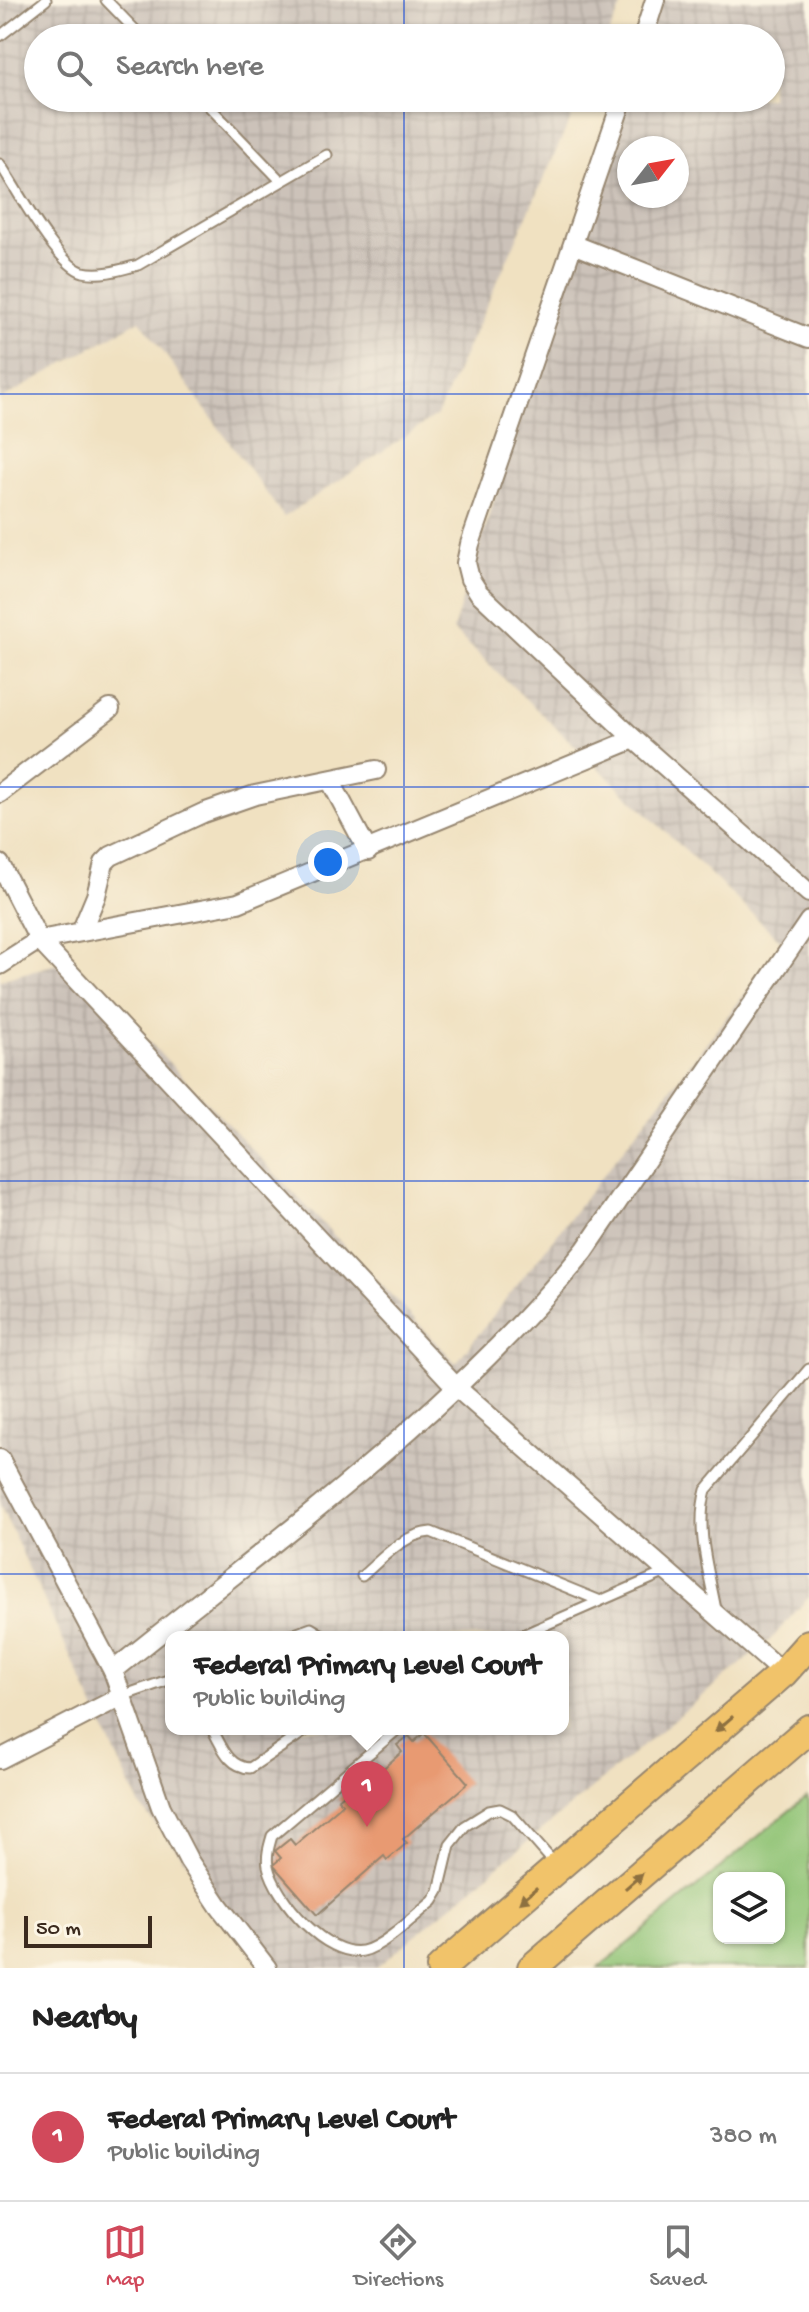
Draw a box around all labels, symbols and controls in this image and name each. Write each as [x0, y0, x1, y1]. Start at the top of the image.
search box [24, 24, 785, 112]
icon: search [52, 46, 96, 90]
text: Search here [116, 51, 264, 86]
north arrow [617, 136, 689, 208]
your location [308, 842, 348, 882]
popup [165, 1631, 569, 1735]
text: Federal Primary Level Court [194, 1650, 540, 1685]
text: Public building [194, 1685, 346, 1716]
one-way arrow [714, 1715, 734, 1733]
pin: 1 [341, 1761, 393, 1827]
map controls [713, 1872, 785, 1944]
button: layers [713, 1872, 785, 1944]
one-way arrow [624, 1873, 644, 1890]
one-way arrow [518, 1886, 538, 1903]
scale bar [24, 1912, 152, 1948]
text: 50 m [36, 1917, 81, 1943]
text: Nearby [32, 2000, 137, 2040]
text: Federal Primary Level Court [108, 2104, 455, 2139]
text: 1 [53, 2122, 63, 2153]
text: 380 m [710, 2122, 777, 2153]
text: Public building [108, 2139, 260, 2170]
tab: Map [103, 2220, 147, 2294]
tab: Directions [354, 2220, 443, 2294]
tab: Saved [649, 2220, 706, 2294]

